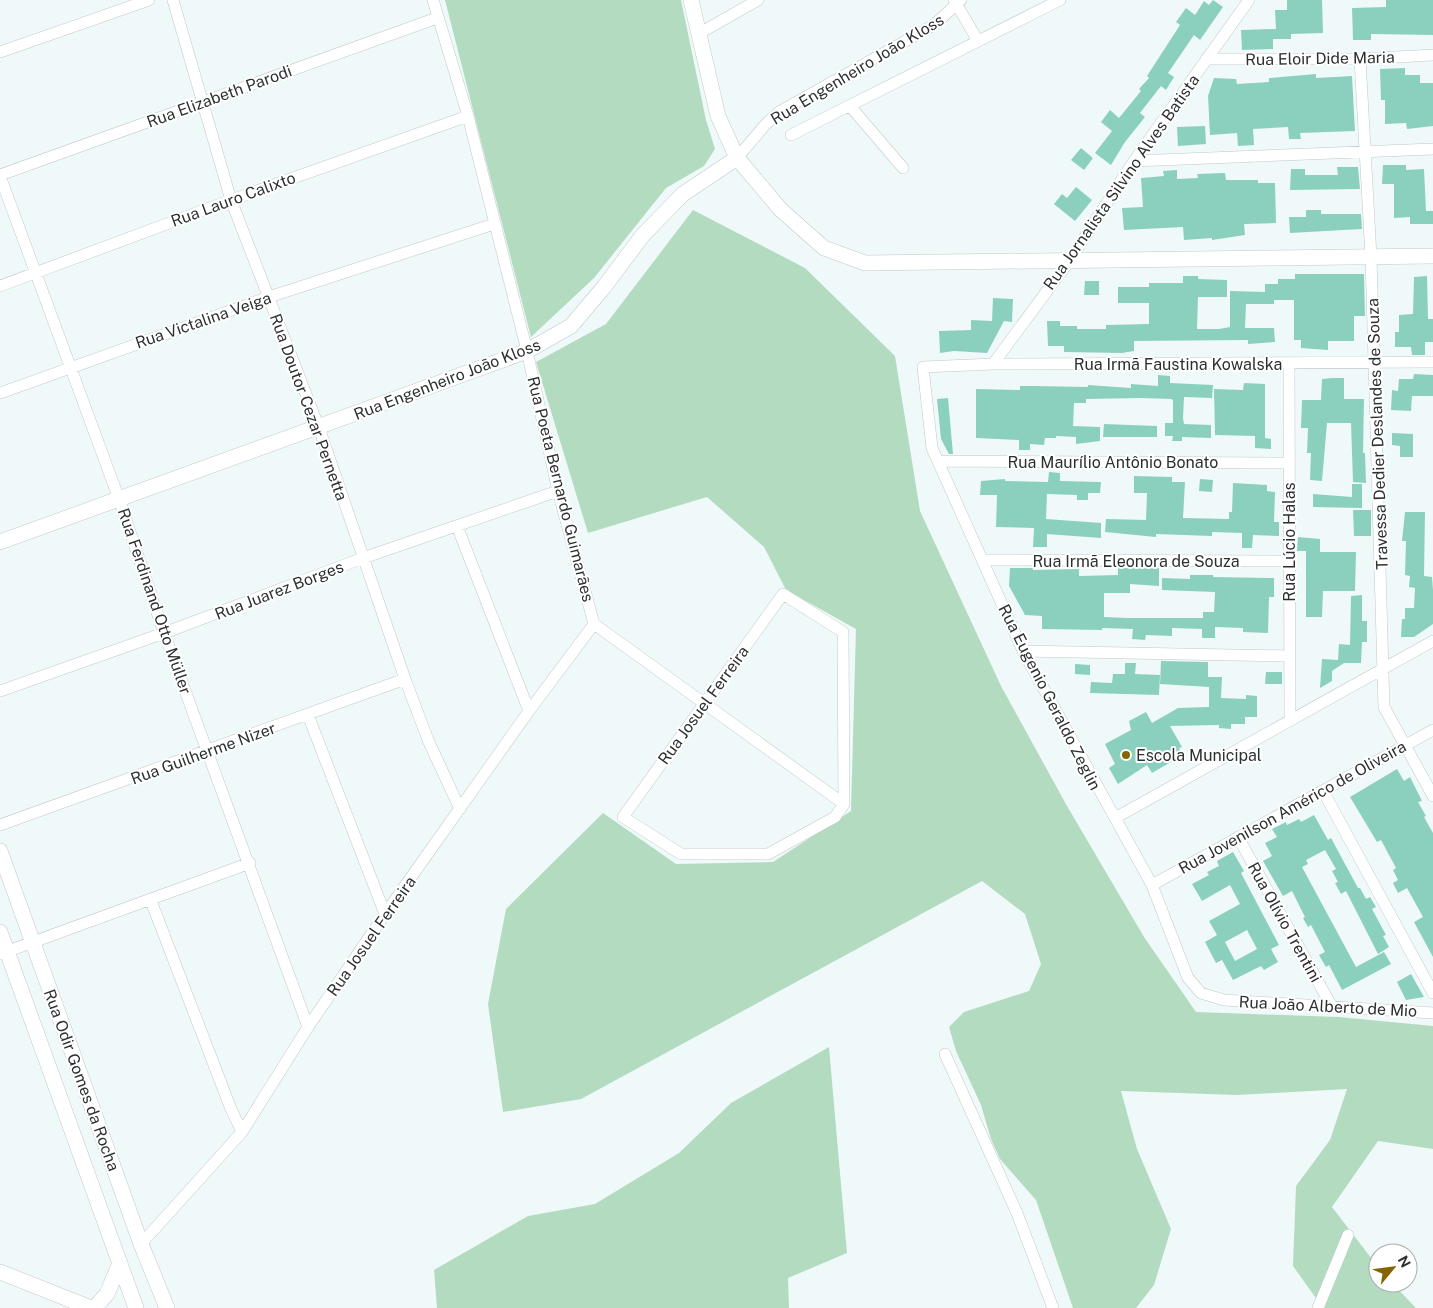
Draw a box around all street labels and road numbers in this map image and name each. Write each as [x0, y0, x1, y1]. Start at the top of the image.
street label: Rua Engenheiro João Kloss [767, 10, 947, 129]
street label: Rua Eloir Dide Maria [1245, 48, 1395, 69]
street label: Rua Elizabeth Parodi [144, 61, 294, 132]
street label: Rua Jornalista Silvino Alves Batista [1040, 71, 1203, 294]
street label: Rua Lauro Calixto [168, 168, 298, 231]
street label: Rua Victalina Veiga [133, 288, 274, 353]
street label: Travessa Dedier Deslandes de Souza [1363, 298, 1392, 570]
street label: Rua Doutor Cezar Pernetta [266, 311, 351, 503]
street label: Rua Engenheiro João Kloss [351, 335, 543, 424]
street label: Rua Irmã Faustina Kowalska [1074, 355, 1282, 374]
street label: Rua Poeta Bernardo Guimarães [523, 374, 598, 604]
street label: Rua Maurílio Antônio Bonato [1008, 453, 1218, 472]
street label: Rua Lúcio Halas [1280, 482, 1299, 602]
street label: Rua Ferdinand Otto Müller [114, 506, 195, 697]
street label: Rua Irmã Eleonora de Souza [1032, 552, 1240, 571]
street label: Rua Juarez Borges [212, 557, 346, 624]
street label: Rua Eugenio Geraldo Zeglin [994, 601, 1105, 793]
street label: Rua Josuel Ferreira [654, 642, 753, 768]
street label: Rua Guilherme Nizer [128, 718, 278, 789]
street label: Rua Jovenilson Américo de Oliveira [1175, 737, 1409, 878]
street label: Rua Olívio Trentini [1244, 859, 1325, 986]
street label: Rua Josuel Ferreira [323, 873, 420, 1000]
street label: Rua Odir Gomes da Rocha [40, 987, 123, 1174]
street label: Rua João Alberto de Mio [1238, 992, 1418, 1021]

